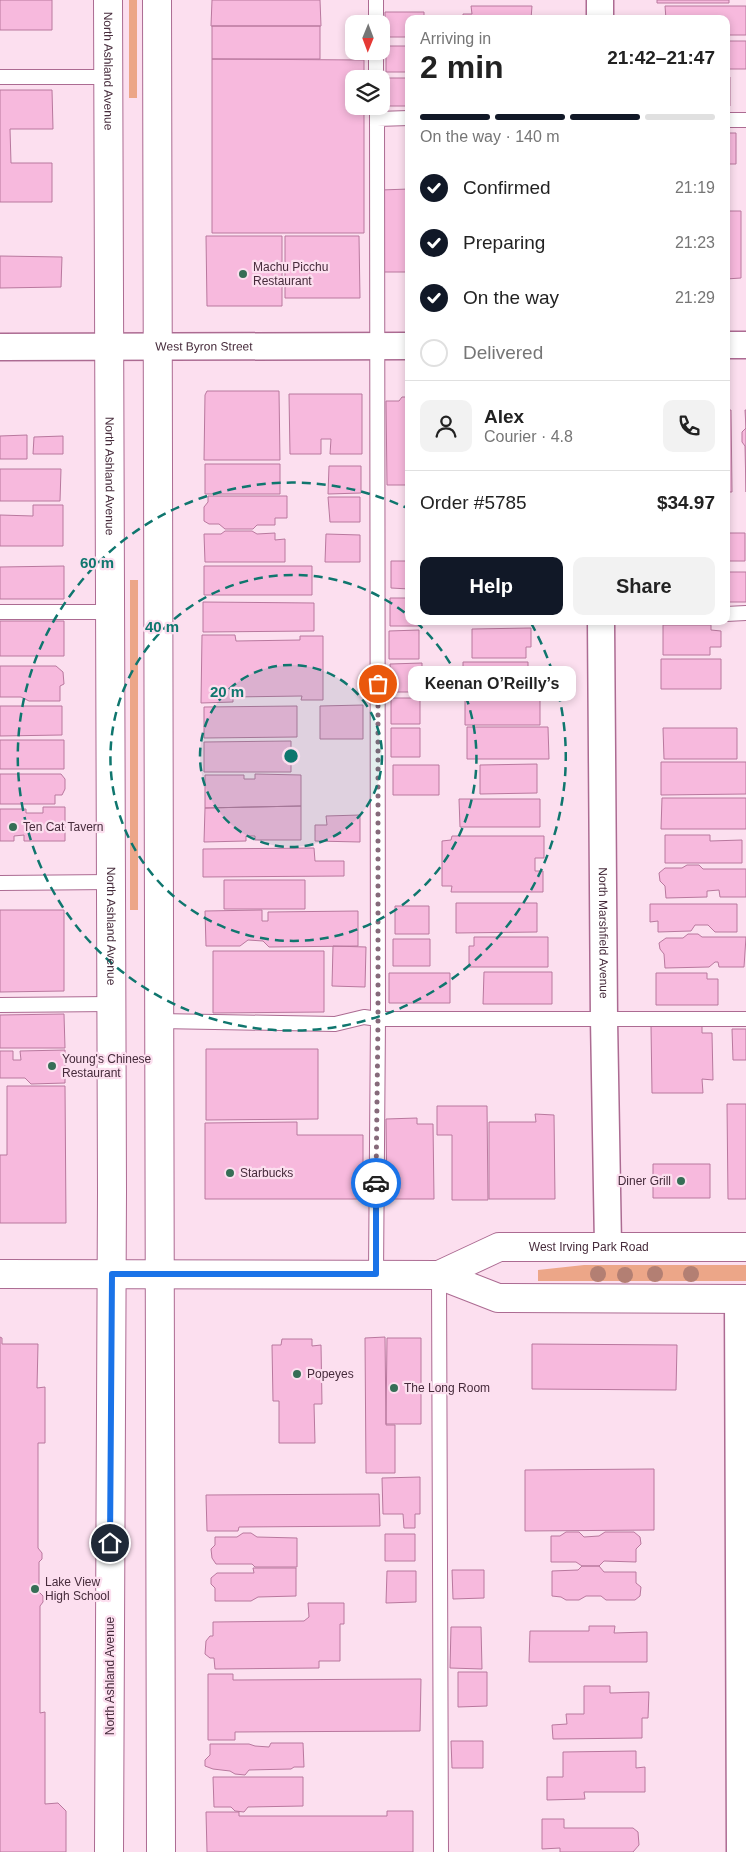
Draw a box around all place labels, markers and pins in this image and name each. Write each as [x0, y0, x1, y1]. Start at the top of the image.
place label: Machu Picchu Restaurant [253, 260, 328, 288]
marker: Machu Picchu Restaurant [237, 268, 249, 280]
pin [357, 663, 399, 705]
callout: Keenan O’Reilly’s [408, 666, 576, 702]
centre of rings [282, 747, 300, 765]
place label: Ten Cat Tavern [23, 820, 104, 834]
marker: Ten Cat Tavern [7, 821, 19, 833]
place label: Young's Chinese Restaurant [62, 1052, 152, 1080]
marker: Young's Chinese Restaurant [46, 1060, 58, 1072]
place label: Starbucks [240, 1166, 293, 1180]
marker: Starbucks [224, 1167, 236, 1179]
place label: Diner Grill [618, 1174, 671, 1188]
marker: Diner Grill [675, 1175, 687, 1187]
place label: Popeyes [307, 1367, 354, 1381]
marker: Popeyes [291, 1368, 303, 1380]
place label: The Long Room [404, 1381, 490, 1395]
marker: The Long Room [388, 1382, 400, 1394]
pin [89, 1522, 131, 1564]
place label: Lake View High School [45, 1575, 110, 1603]
marker: Lake View High School [29, 1583, 41, 1595]

